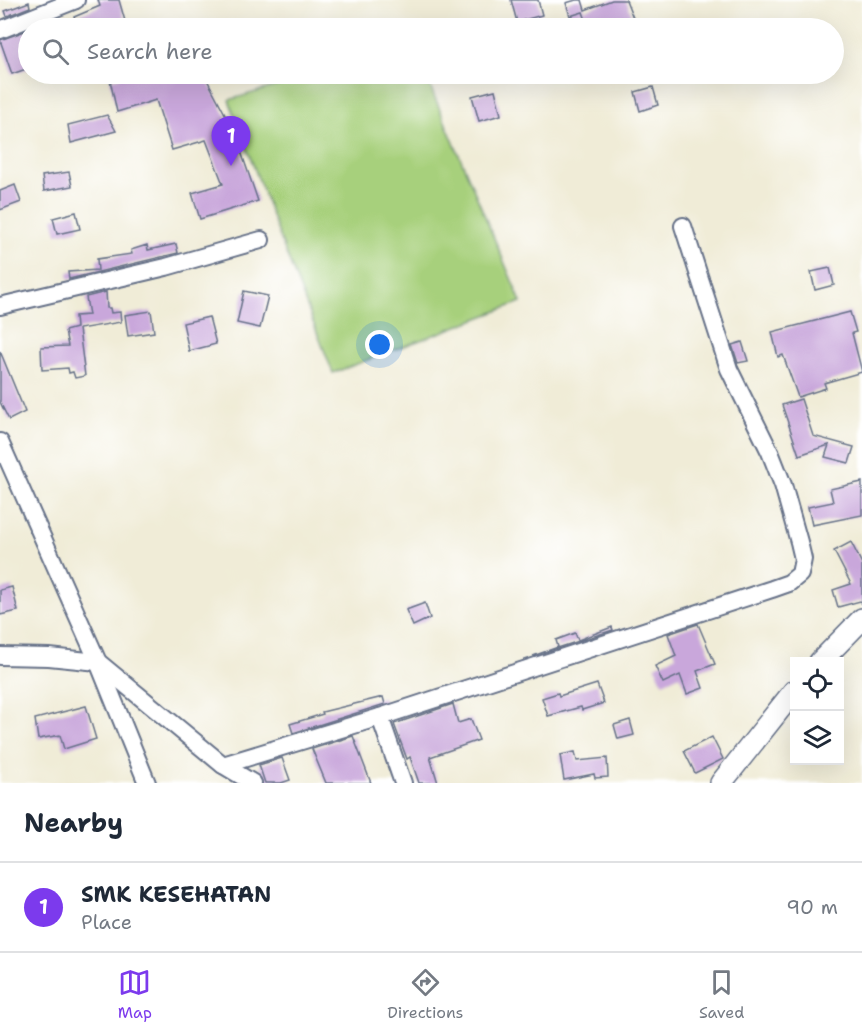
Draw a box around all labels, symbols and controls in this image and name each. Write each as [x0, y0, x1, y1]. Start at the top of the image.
search box [18, 18, 844, 84]
icon: search [39, 35, 72, 68]
text: Search here [87, 37, 213, 66]
pin: 1 [212, 116, 250, 166]
your location [365, 330, 394, 359]
map controls [790, 657, 844, 765]
button: locate [790, 657, 844, 711]
button: layers [790, 711, 844, 765]
text: Nearby [24, 805, 123, 840]
text: SMK KESEHATAN [81, 880, 272, 909]
text: 1 [39, 894, 48, 920]
text: 90 m [786, 894, 838, 920]
text: Place [81, 909, 132, 935]
tab: Map [118, 966, 152, 1023]
tab: Directions [387, 966, 464, 1023]
tab: Saved [699, 966, 744, 1023]

